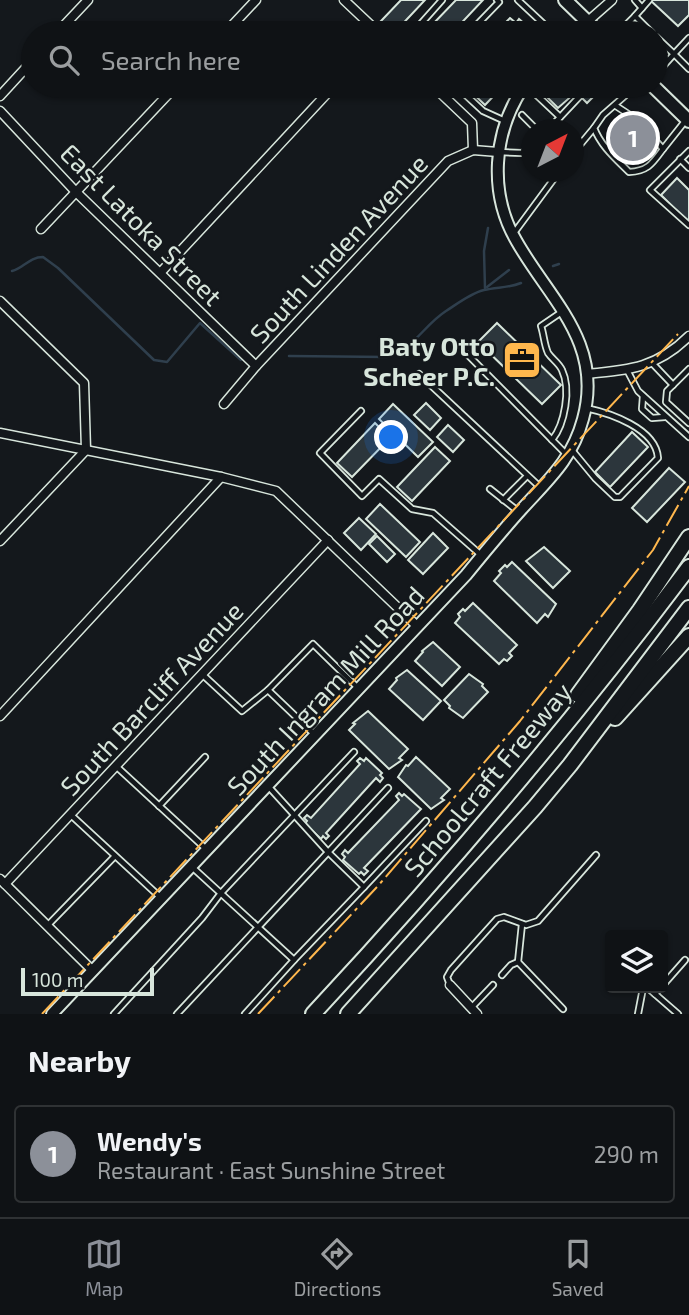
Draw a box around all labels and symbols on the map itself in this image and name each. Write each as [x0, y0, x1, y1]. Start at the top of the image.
pin: 1 [610, 112, 656, 164]
north arrow [521, 119, 584, 182]
street label: East Latoka Street [55, 137, 229, 311]
street label: South Linden Avenue [243, 147, 433, 349]
place label: Baty Otto Scheer P.C. [363, 330, 495, 391]
office icon: Baty Otto Scheer P.C. [501, 339, 543, 381]
your location [374, 420, 408, 454]
street label: South Ingram Mill Road [220, 579, 430, 801]
street label: South Barcliff Avenue [53, 595, 249, 801]
street label: Schoolcraft Freeway [397, 676, 577, 882]
scale bar [21, 965, 154, 997]

